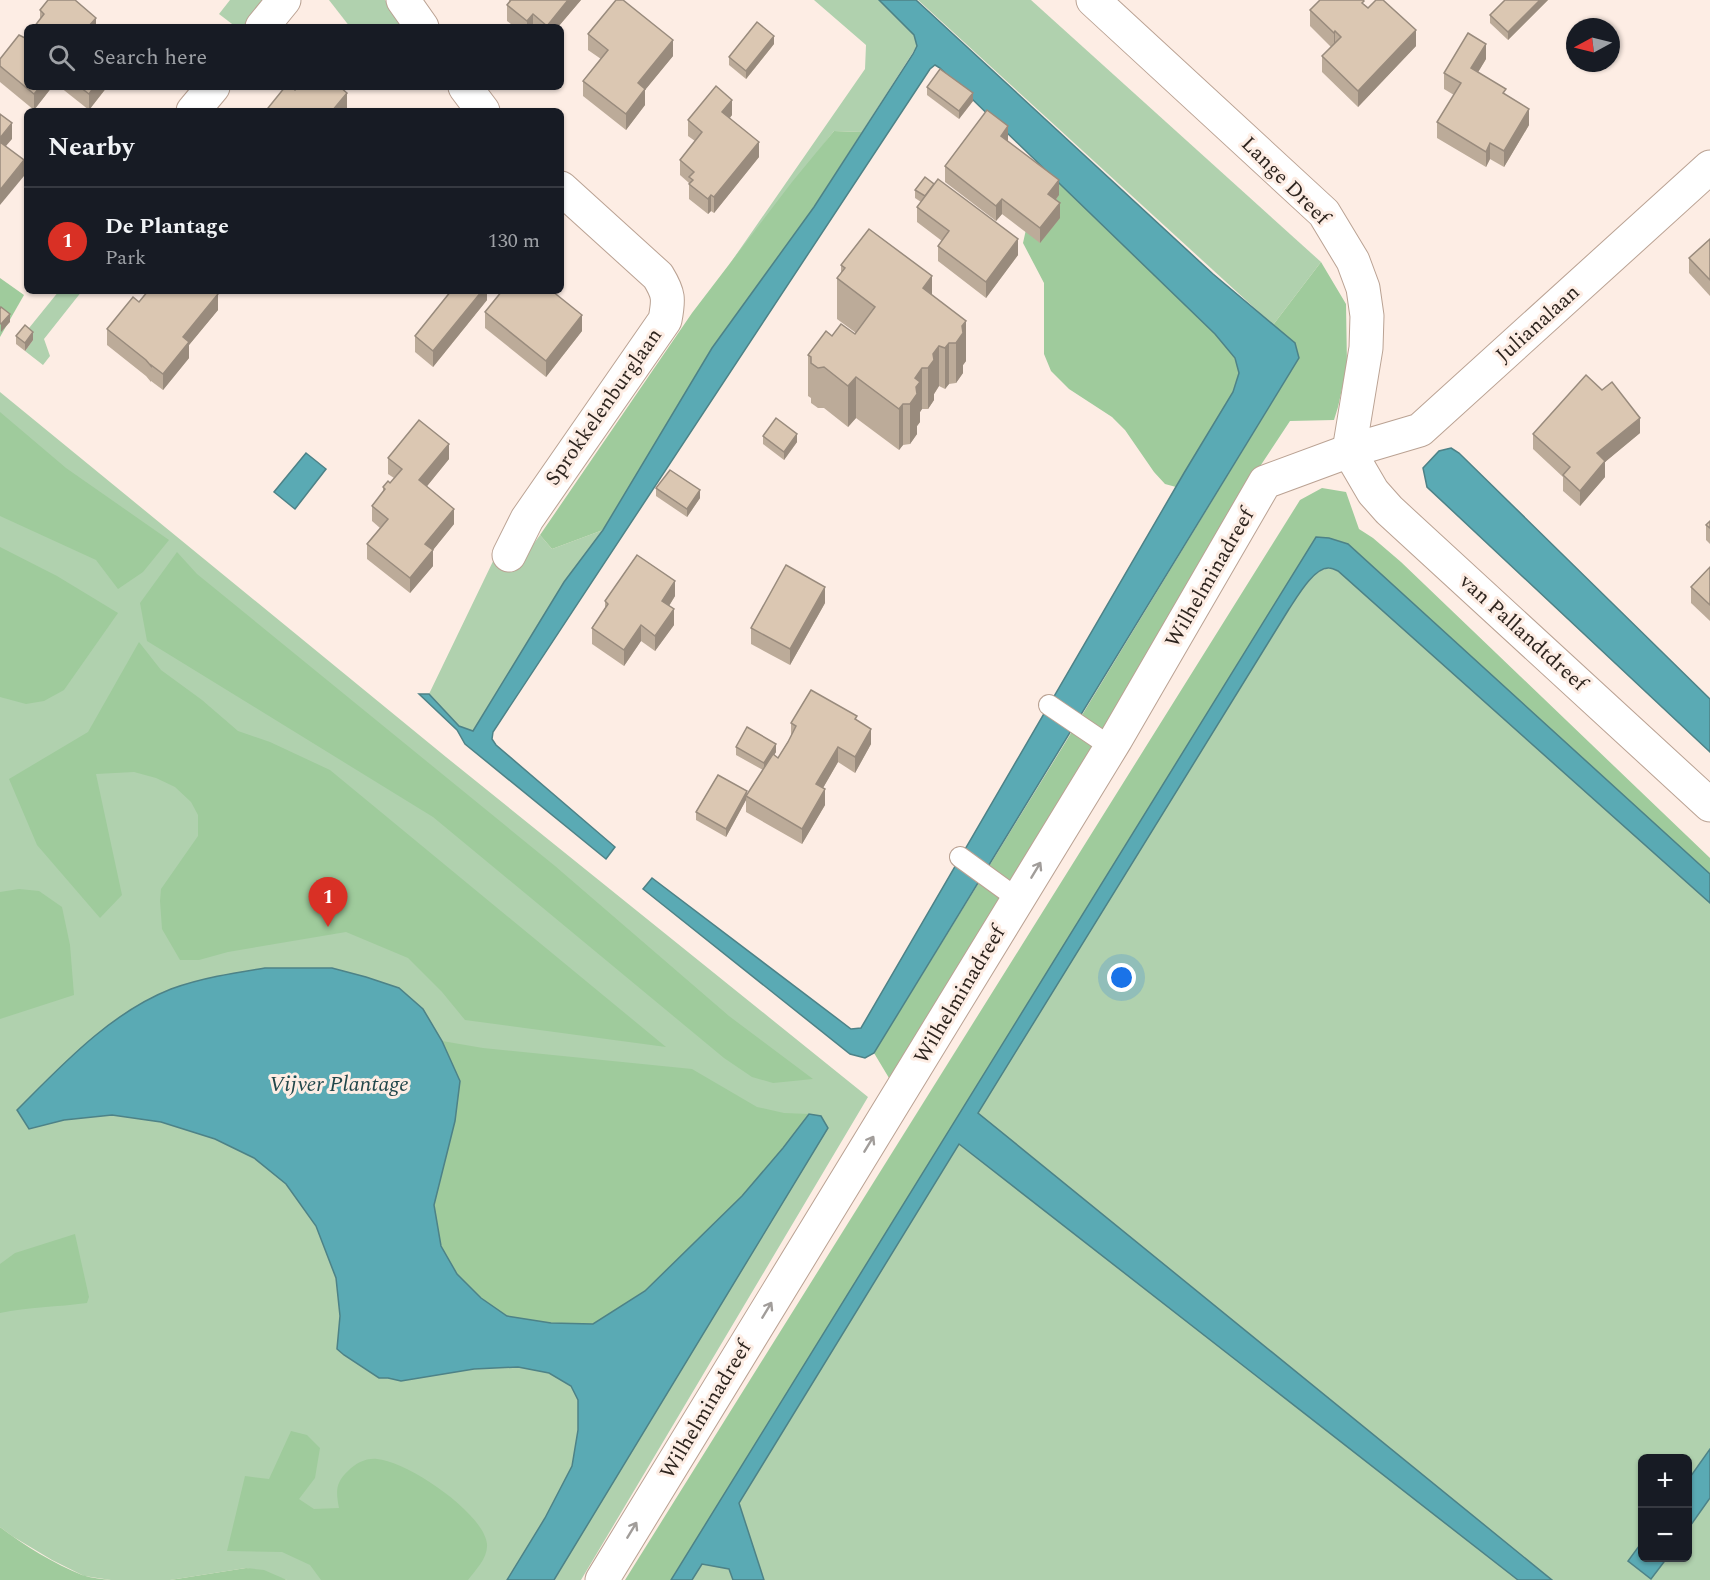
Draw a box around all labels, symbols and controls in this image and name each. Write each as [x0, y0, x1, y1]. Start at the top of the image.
north arrow [1566, 18, 1620, 72]
search box [24, 24, 564, 90]
icon: search [45, 41, 78, 74]
text: Search here [93, 41, 207, 74]
text: Nearby [48, 127, 134, 167]
street label: Lange Dreef [1233, 129, 1338, 234]
text: De Plantage [105, 210, 229, 243]
text: 1 [62, 226, 73, 256]
text: 130 m [488, 226, 540, 256]
text: Park [105, 243, 146, 273]
street label: Julianalaan [1489, 277, 1587, 371]
street label: Sprokkelenburglaan [538, 322, 670, 492]
street label: Wilhelminadreef [1157, 501, 1264, 654]
street label: van Pallandtdreef [1451, 566, 1595, 700]
one-way arrow [1030, 862, 1042, 879]
pin: 1 [308, 878, 348, 927]
street label: Wilhelminadreef [906, 918, 1015, 1070]
your location [1107, 963, 1136, 992]
water label: Vijver Plantage [269, 1068, 409, 1101]
one-way arrow [863, 1136, 875, 1153]
one-way arrow [761, 1302, 773, 1319]
street label: Wilhelminadreef [652, 1333, 761, 1485]
map controls [1638, 1454, 1692, 1562]
button: + [1638, 1454, 1692, 1508]
button: − [1638, 1508, 1692, 1562]
one-way arrow [627, 1522, 639, 1539]

